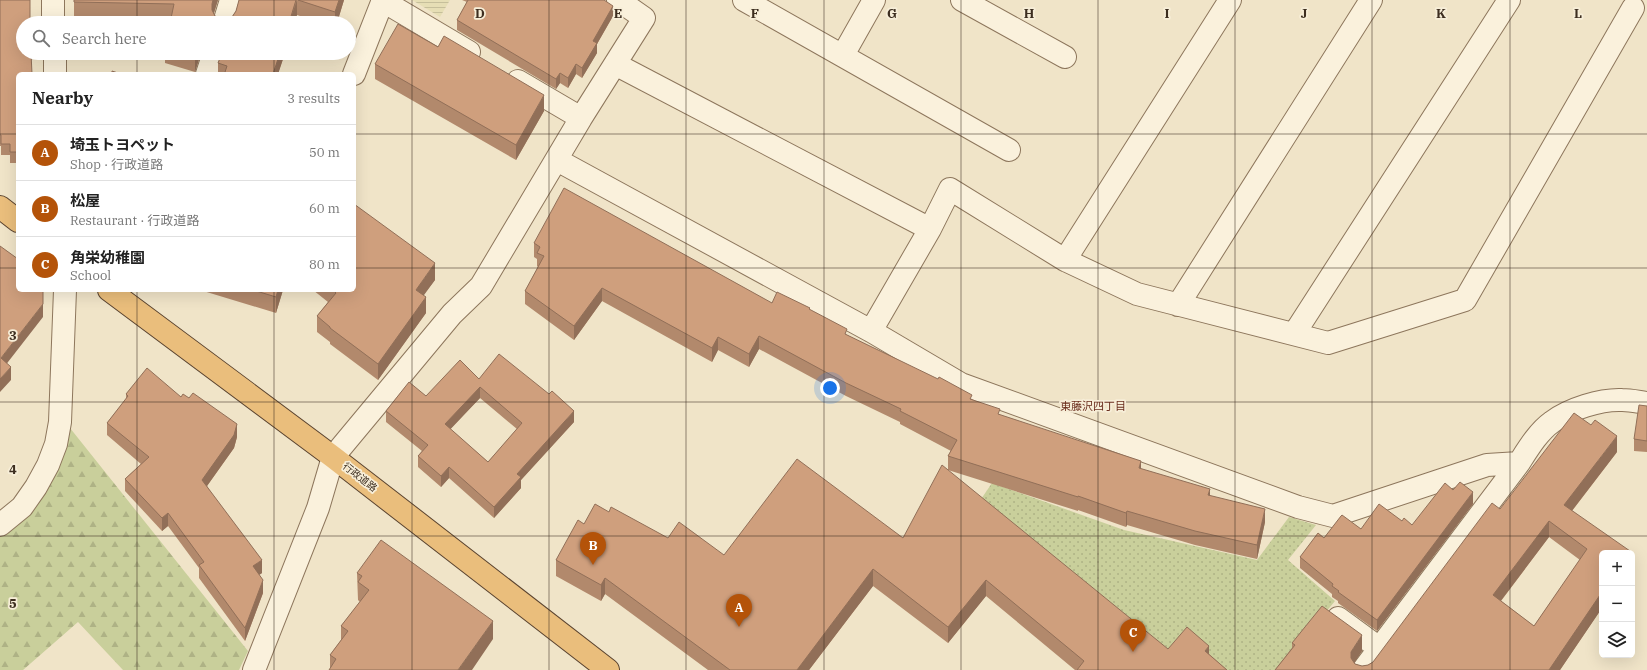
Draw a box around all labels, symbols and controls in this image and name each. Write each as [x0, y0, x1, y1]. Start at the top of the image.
text: D [475, 5, 485, 22]
text: E [614, 5, 622, 22]
text: F [751, 5, 759, 22]
text: G [887, 5, 897, 22]
text: H [1024, 5, 1035, 22]
text: I [1165, 5, 1170, 22]
text: J [1301, 5, 1308, 22]
text: K [1436, 5, 1446, 22]
text: L [1574, 5, 1582, 22]
search box [16, 16, 356, 60]
icon: search [30, 27, 52, 49]
text: Search here [62, 29, 147, 48]
text: Nearby [32, 87, 93, 109]
text: 3 results [287, 90, 340, 107]
text: 埼玉トヨペット [70, 135, 175, 154]
text: A [40, 144, 50, 161]
text: 50 m [309, 144, 340, 161]
text: Shop · 行政道路 [70, 156, 163, 173]
text: 松屋 [70, 191, 100, 210]
text: B [40, 200, 50, 217]
text: 60 m [309, 200, 340, 217]
text: Restaurant · 行政道路 [70, 212, 199, 229]
text: 角栄幼稚園 [70, 248, 145, 267]
text: C [41, 256, 49, 273]
text: 80 m [309, 256, 340, 273]
text: School [70, 267, 111, 284]
text: 3 [9, 327, 17, 344]
your location [820, 378, 840, 398]
district label: 東藤沢四丁目 [1060, 399, 1126, 413]
street label: 行政道路 [340, 460, 380, 494]
text: 4 [9, 461, 17, 478]
pin: B [580, 532, 606, 565]
map controls [1599, 550, 1635, 658]
button: + [1599, 550, 1635, 586]
button: − [1599, 586, 1635, 622]
pin: A [726, 594, 752, 627]
text: 5 [9, 595, 17, 612]
pin: C [1120, 619, 1146, 652]
button: layers [1599, 622, 1635, 658]

